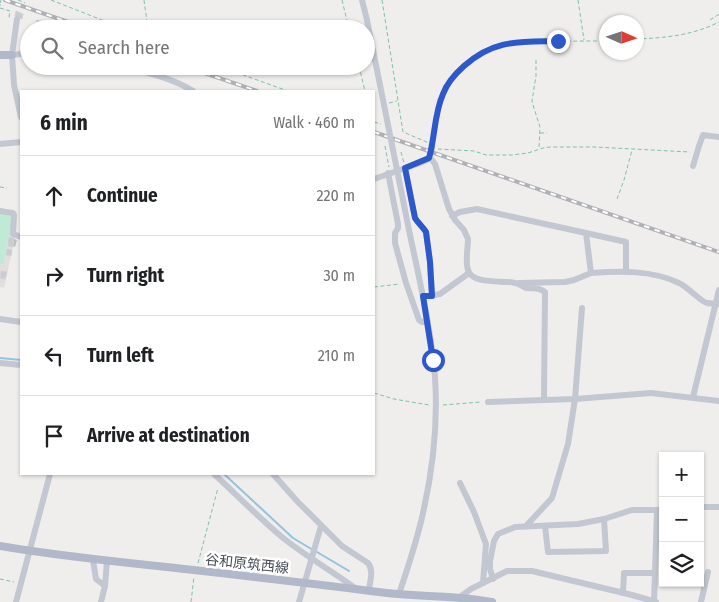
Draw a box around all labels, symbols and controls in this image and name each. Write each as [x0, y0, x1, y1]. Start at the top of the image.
north arrow [599, 15, 644, 60]
search box [20, 20, 375, 75]
route end [547, 30, 570, 53]
icon: search [38, 34, 66, 62]
text: Search here [78, 36, 170, 59]
text: 6 min [40, 110, 88, 136]
text: Walk · 460 m [273, 113, 355, 132]
icon: ahead [40, 182, 68, 210]
text: Continue [87, 184, 158, 207]
text: 220 m [316, 186, 355, 205]
icon: right [40, 262, 68, 290]
text: Turn right [87, 264, 164, 287]
text: 30 m [323, 266, 355, 285]
icon: left [40, 342, 68, 370]
text: Turn left [87, 344, 154, 367]
text: 210 m [318, 346, 355, 365]
route start [422, 349, 445, 372]
icon: arrive [40, 422, 68, 450]
text: Arrive at destination [87, 424, 250, 447]
map controls [659, 452, 704, 587]
button: + [659, 452, 704, 497]
button: − [659, 497, 704, 542]
button: layers [659, 542, 704, 587]
street label: 谷和原筑西線 [204, 551, 290, 577]

